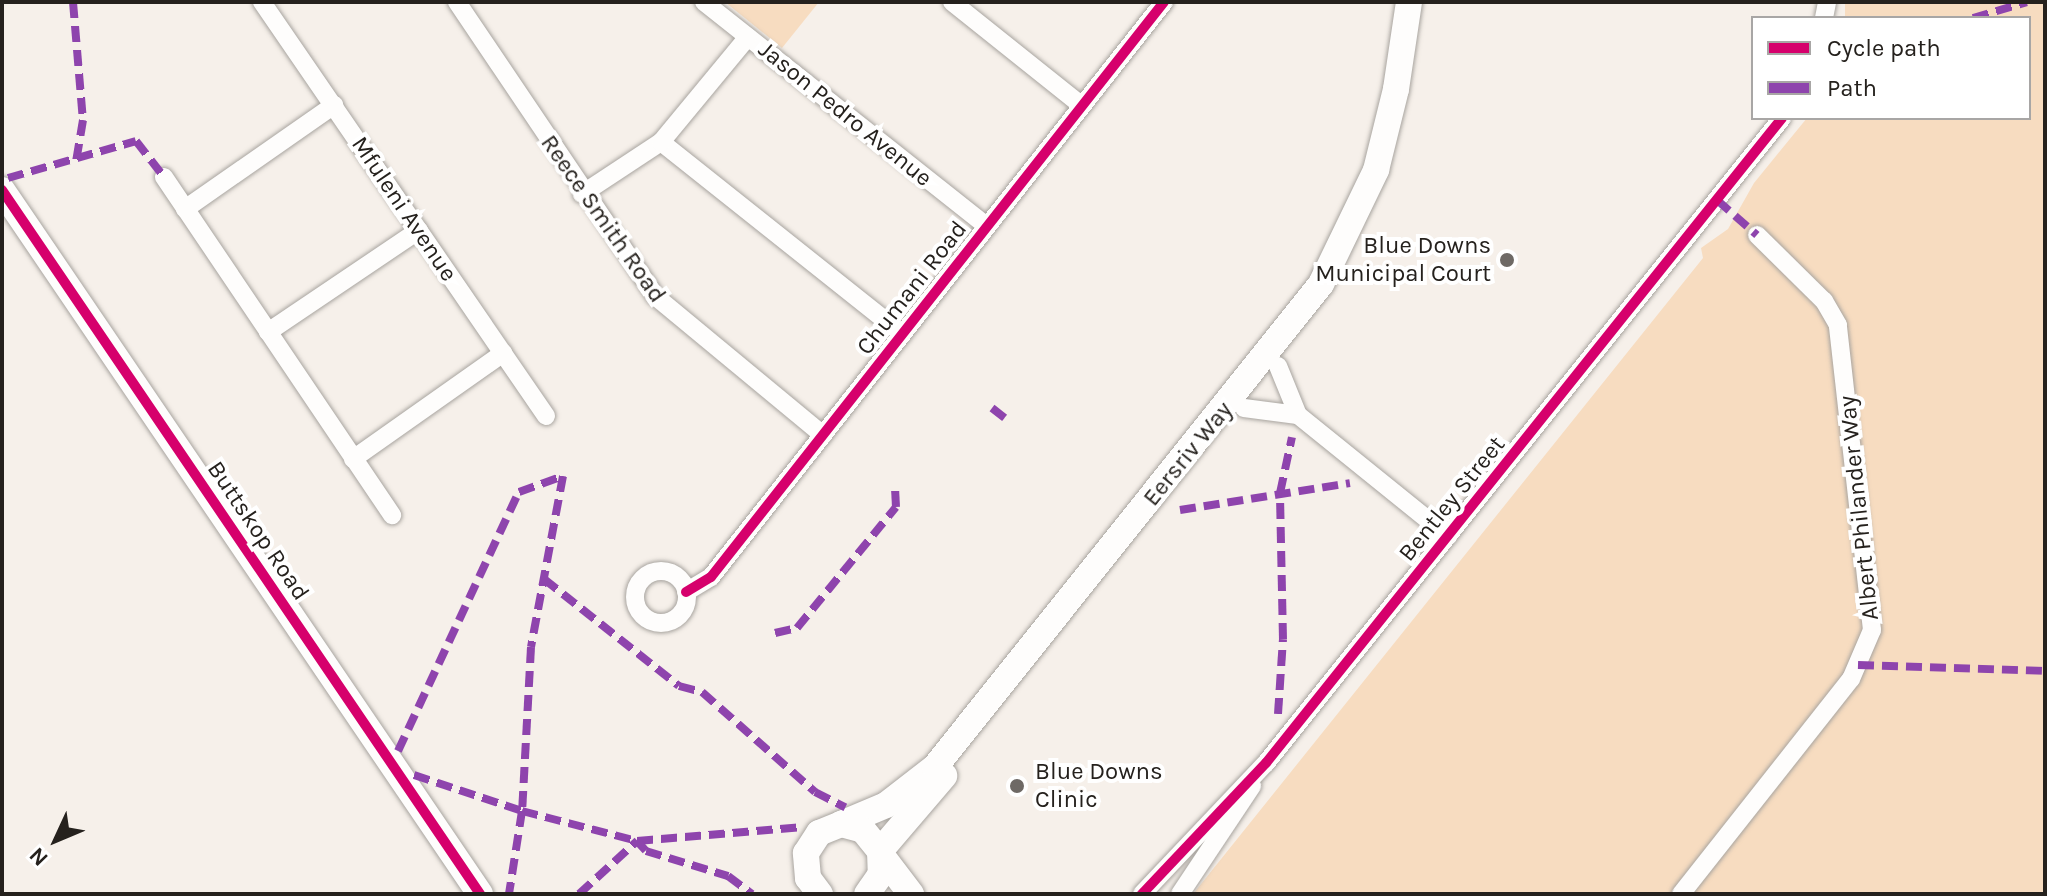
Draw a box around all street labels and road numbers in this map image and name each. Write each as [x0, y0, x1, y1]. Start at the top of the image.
street label: Jason Pedro Avenue [752, 35, 938, 193]
street label: Reece Smith Road [534, 130, 672, 308]
street label: Mfuleni Avenue [345, 131, 463, 287]
street label: Chumani Road [851, 215, 973, 361]
street label: Albert Philander Way [1833, 394, 1885, 622]
street label: Eersriv Way [1137, 396, 1239, 512]
street label: Bentley Street [1393, 431, 1511, 567]
street label: Buttskop Road [201, 456, 315, 606]

